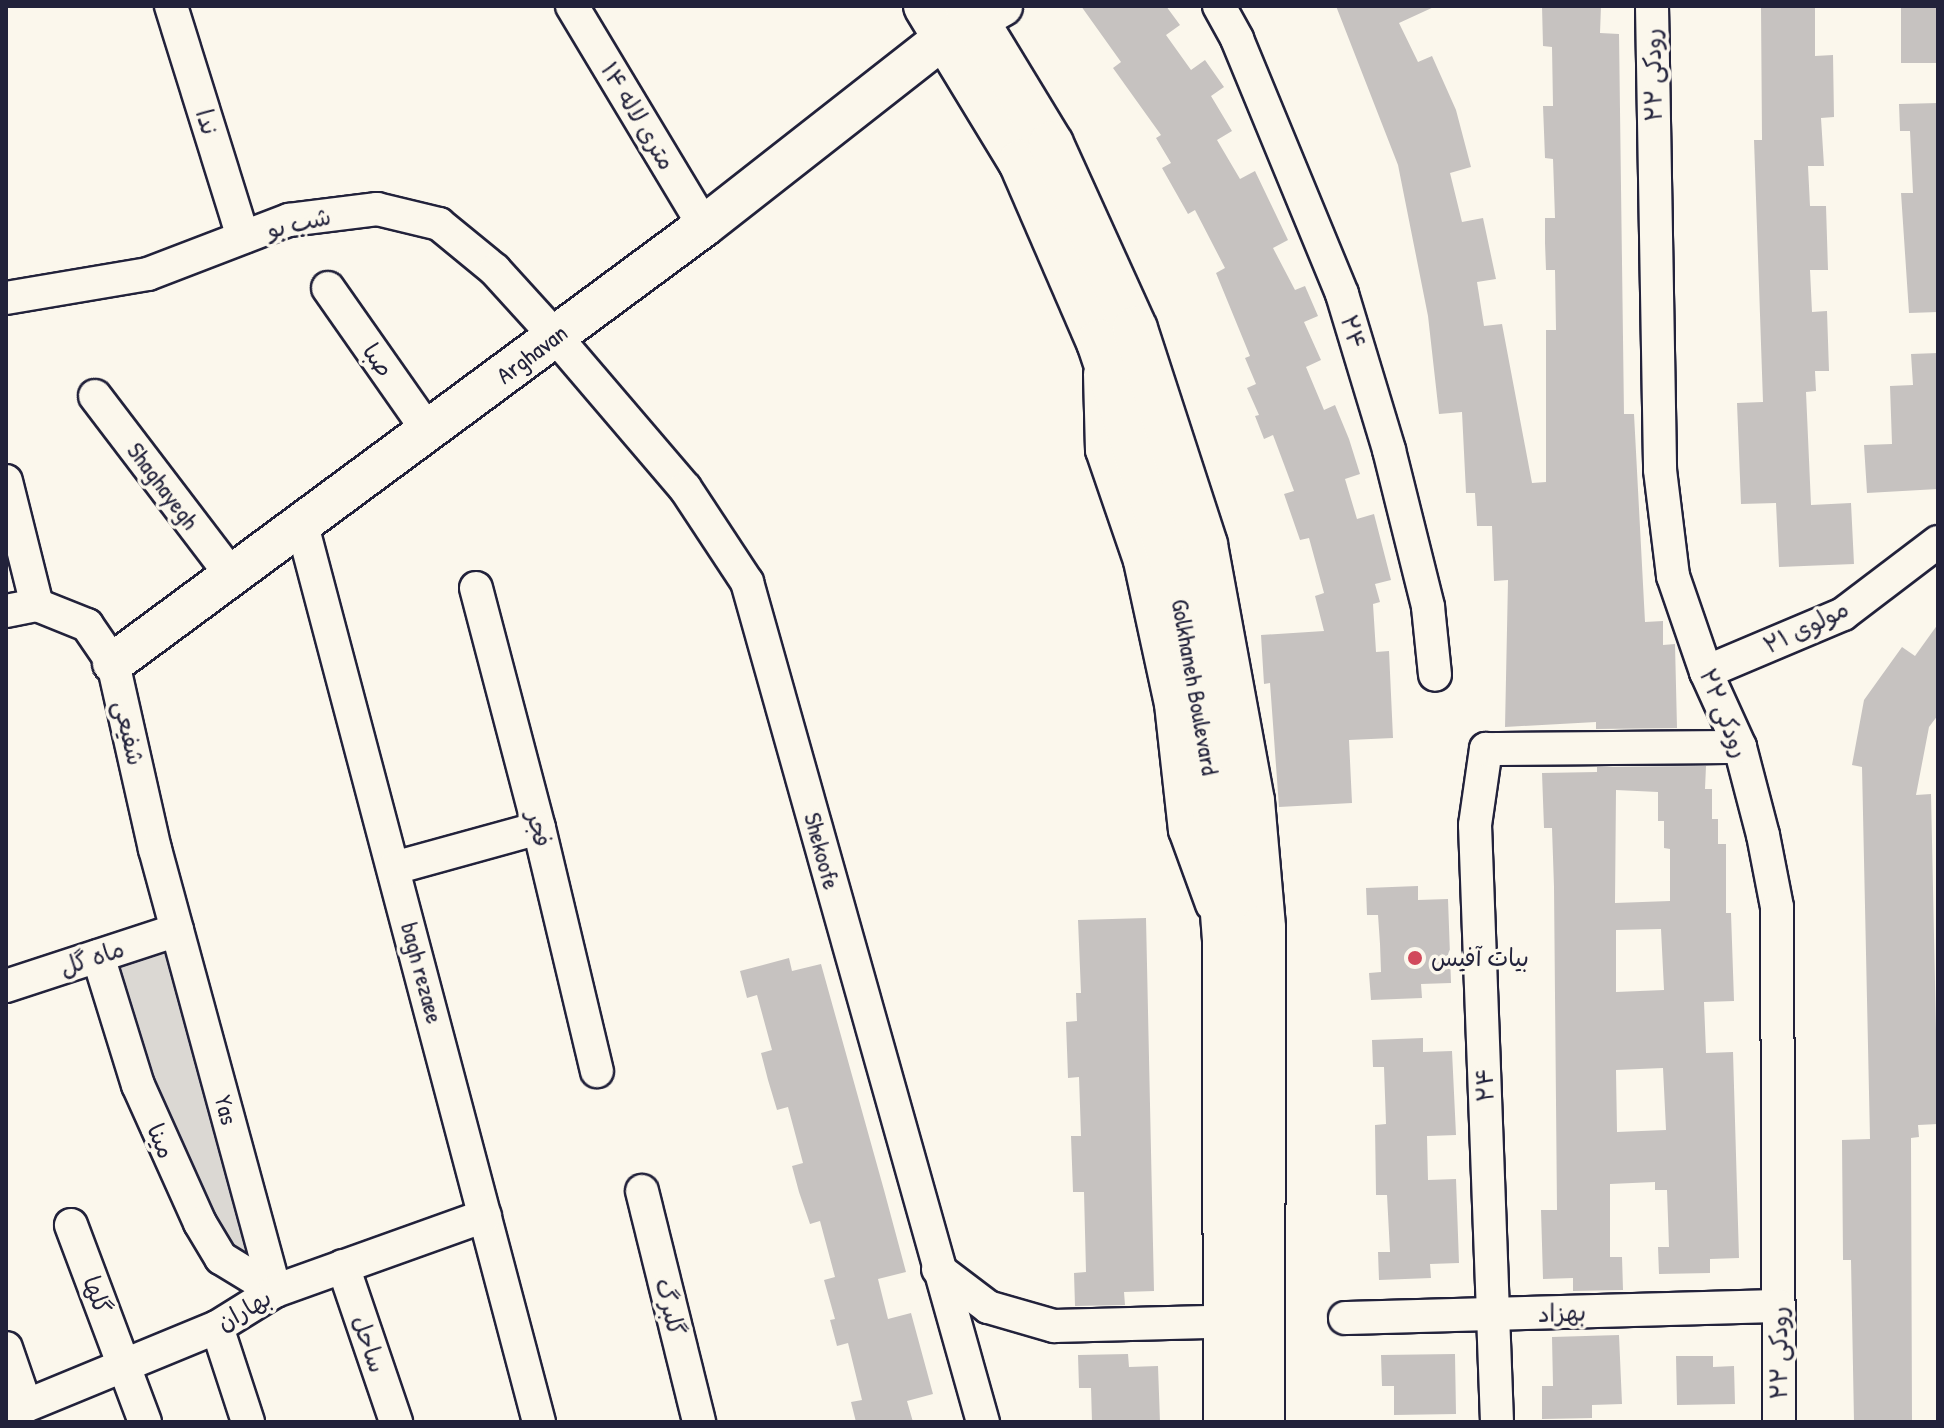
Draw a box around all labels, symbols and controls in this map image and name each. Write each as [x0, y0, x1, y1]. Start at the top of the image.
street label: رودکی ۲۲ [1638, 28, 1668, 122]
street label: ۱۴ متری لاله [595, 57, 681, 175]
street label: ندا [190, 106, 224, 138]
street label: شب بو [264, 202, 334, 244]
street label: ۲۴ [1334, 311, 1372, 353]
street label: Arghavan [491, 318, 573, 390]
street label: صبا [356, 338, 400, 382]
street label: Shaghayegh [121, 437, 205, 535]
street label: مولوی ۲۱ [1759, 594, 1853, 660]
street label: Golkhaneh Boulevard [1165, 597, 1225, 777]
street label: رودکی ۲۲ [1693, 664, 1755, 762]
street label: شفیعی [108, 698, 150, 768]
street label: فجر [521, 808, 557, 850]
street label: Shekoofe [798, 810, 846, 892]
street label: bagh rezaee [395, 919, 449, 1027]
street label: ماه گل [56, 934, 128, 982]
place label: بیات آفیس [1431, 944, 1529, 972]
marker: بیات آفیس [1406, 949, 1424, 967]
street label: ۲۴ [1470, 1067, 1500, 1103]
street label: Yas [208, 1092, 244, 1128]
street label: مینا [141, 1119, 181, 1163]
street label: گلها [77, 1272, 117, 1318]
street label: گلبرگ [649, 1275, 691, 1339]
street label: بهاران [212, 1283, 276, 1337]
street label: بهزاد [1537, 1298, 1587, 1328]
street label: رودکی ۲۲ [1765, 1306, 1793, 1400]
street label: ساحل [346, 1312, 392, 1376]

